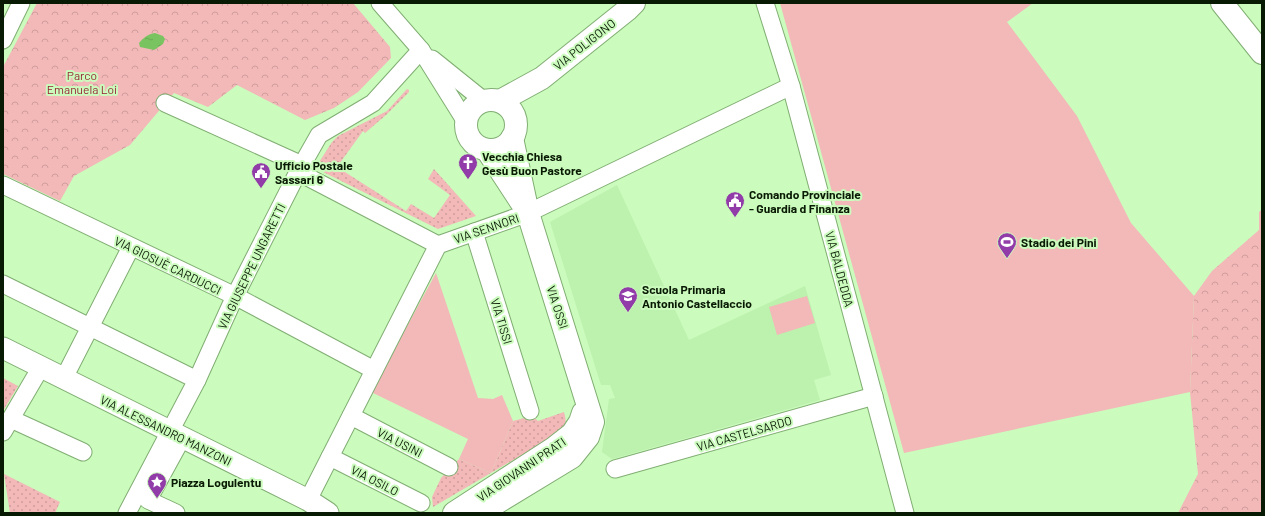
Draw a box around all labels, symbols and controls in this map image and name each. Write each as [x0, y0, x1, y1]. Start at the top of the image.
street label: VIA POLIGONO [550, 15, 618, 73]
park label: Parco Emanuela Loi [47, 68, 117, 96]
place label: Vecchia Chiesa Gesù Buon Pastore [482, 149, 582, 177]
church icon: Vecchia Chiesa Gesù Buon Pastore [457, 152, 479, 180]
place label: Ufficio Postale Sassari 6 [275, 158, 353, 186]
public building icon: Ufficio Postale Sassari 6 [250, 161, 272, 189]
place label: Comando Provinciale - Guardia d Finanza [749, 187, 861, 215]
public building icon: Comando Provinciale - Guardia d Finanza [724, 190, 746, 218]
street label: VIA GIUSEPPE UNGARETTI [214, 201, 288, 331]
street label: VIA SENNORI [452, 210, 520, 246]
street label: VIA BALDEDDA [823, 230, 857, 308]
sports icon: Stadio dei Pini [996, 231, 1018, 259]
street label: VIA GIOSUÈ CARDUCCI [112, 233, 224, 297]
place label: Stadio dei Pini [1021, 235, 1097, 249]
place label: Scuola Primaria Antonio Castellaccio [642, 282, 752, 310]
street label: VIA OSSI [544, 284, 572, 330]
school or university icon: Scuola Primaria Antonio Castellaccio [617, 285, 639, 313]
street label: VIA TISSI [488, 297, 516, 345]
street label: VIA ALESSANDRO MANZONI [98, 392, 234, 468]
street label: VIA CASTELSARDO [695, 413, 793, 453]
street label: VIA USINI [375, 425, 425, 459]
street label: VIA GIOVANNI PRATI [474, 434, 568, 504]
street label: VIA OSILO [349, 462, 401, 498]
place icon: Piazza Logulentu [146, 471, 168, 499]
place label: Piazza Logulentu [171, 475, 261, 489]

